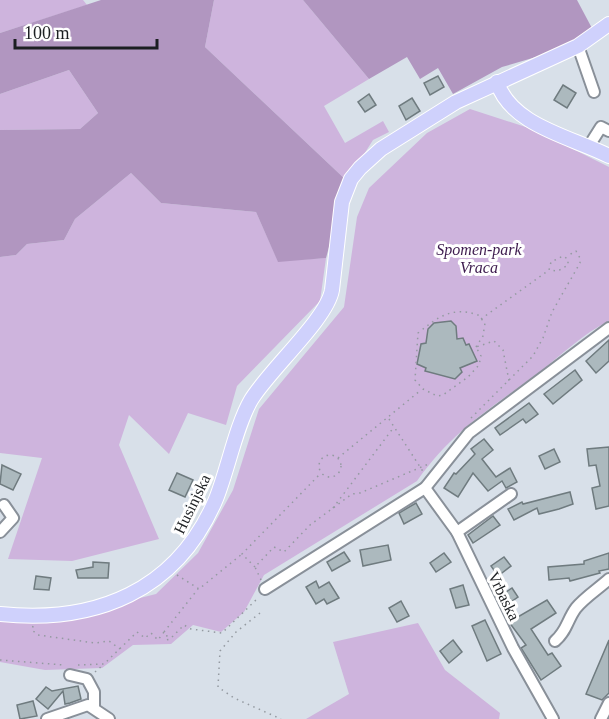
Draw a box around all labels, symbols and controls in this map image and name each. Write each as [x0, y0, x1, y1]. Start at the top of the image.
scale bar [15, 12, 158, 50]
text: 100 m [24, 23, 70, 43]
park label: Spomen-park Vraca [436, 241, 523, 276]
street label: Husinjska [170, 472, 215, 537]
street label: Vrbaska [485, 569, 523, 623]

